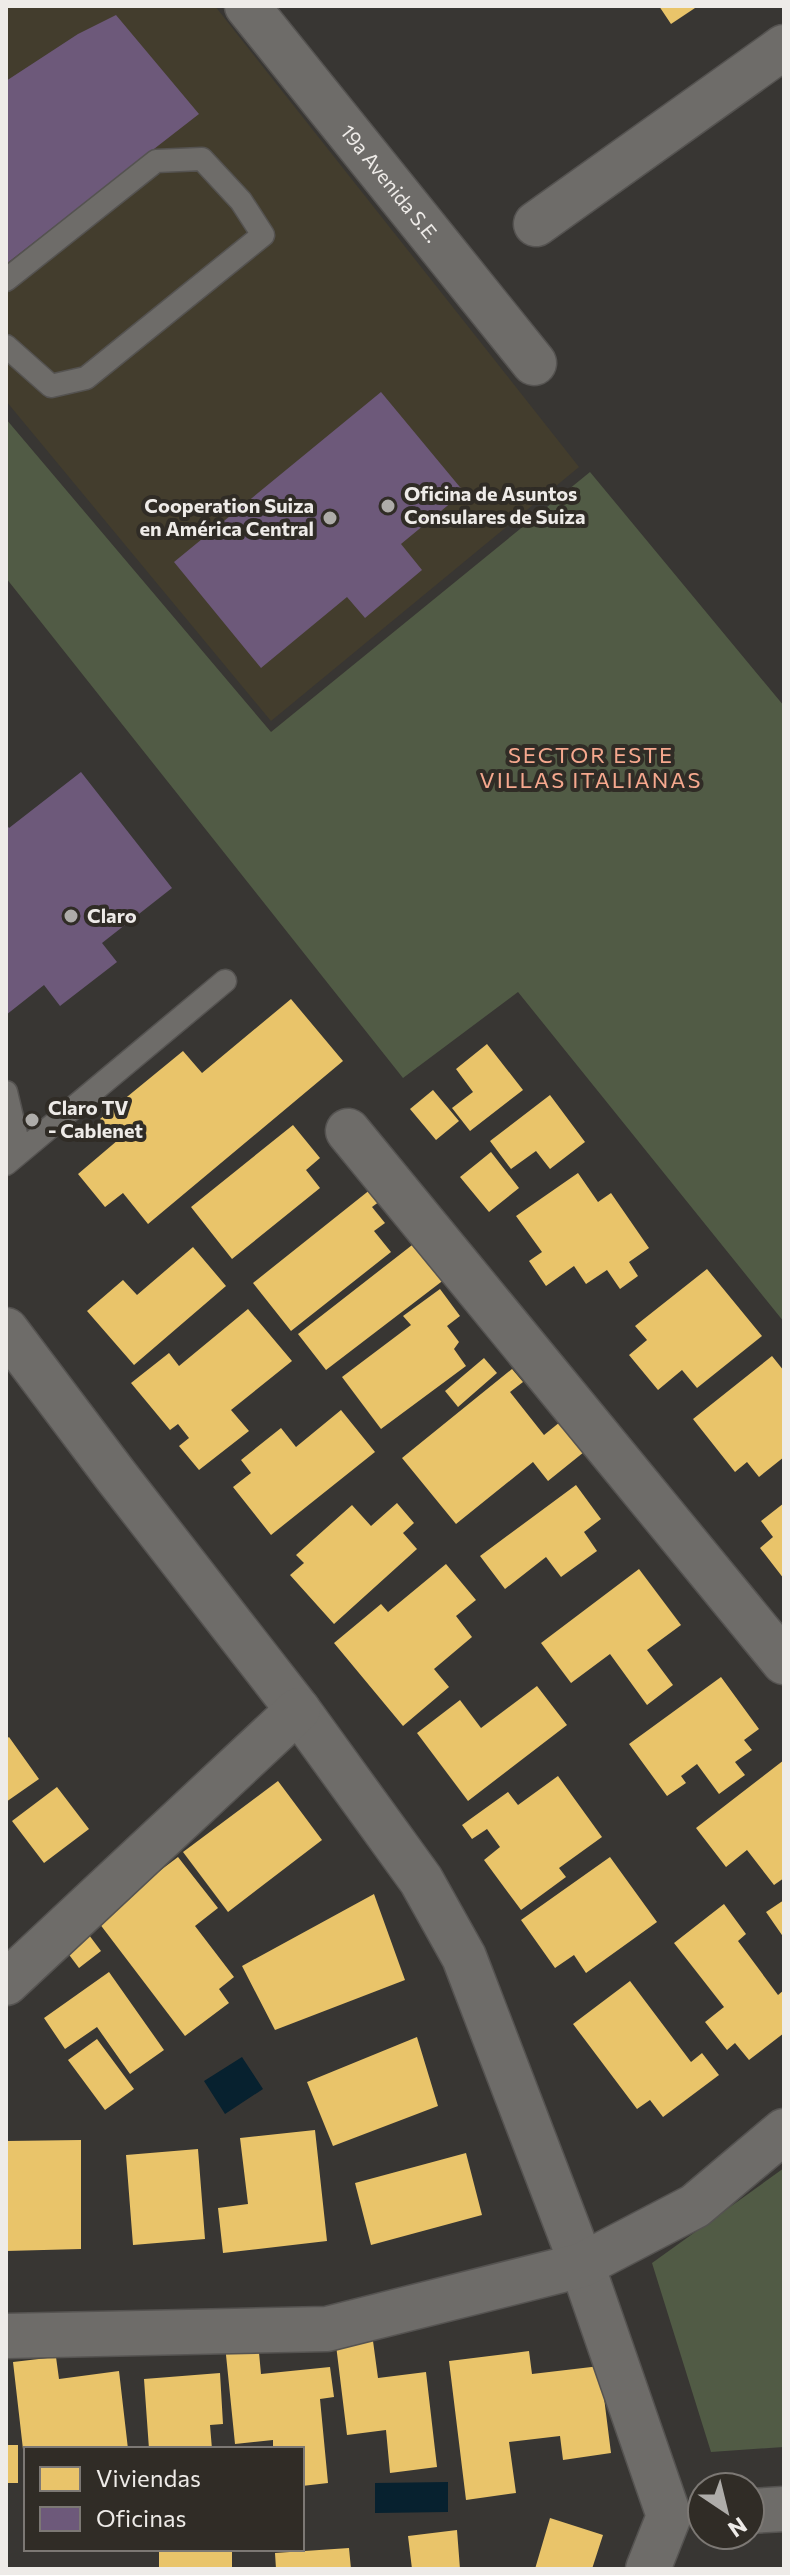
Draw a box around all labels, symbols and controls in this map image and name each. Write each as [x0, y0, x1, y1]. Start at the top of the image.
street label: 19a Avenida S.E. [336, 119, 445, 247]
place label: Oficina de Asuntos Consulares de Suiza [404, 481, 585, 528]
place label: Cooperation Suiza en América Central [140, 493, 314, 540]
marker: Oficina de Asuntos Consulares de Suiza [379, 497, 397, 515]
marker: Cooperation Suiza en América Central [321, 509, 339, 527]
district label: SECTOR ESTE VILLAS ITALIANAS [480, 741, 702, 793]
place label: Claro [87, 903, 137, 927]
marker: Claro [62, 907, 80, 925]
place label: Claro TV - Cablenet [48, 1095, 143, 1142]
marker: Claro TV - Cablenet [23, 1111, 41, 1129]
legend [24, 2447, 304, 2551]
text: Viviendas [96, 2463, 201, 2492]
north arrow [686, 2471, 766, 2551]
text: Oficinas [96, 2503, 187, 2532]
text: N [723, 2512, 752, 2544]

